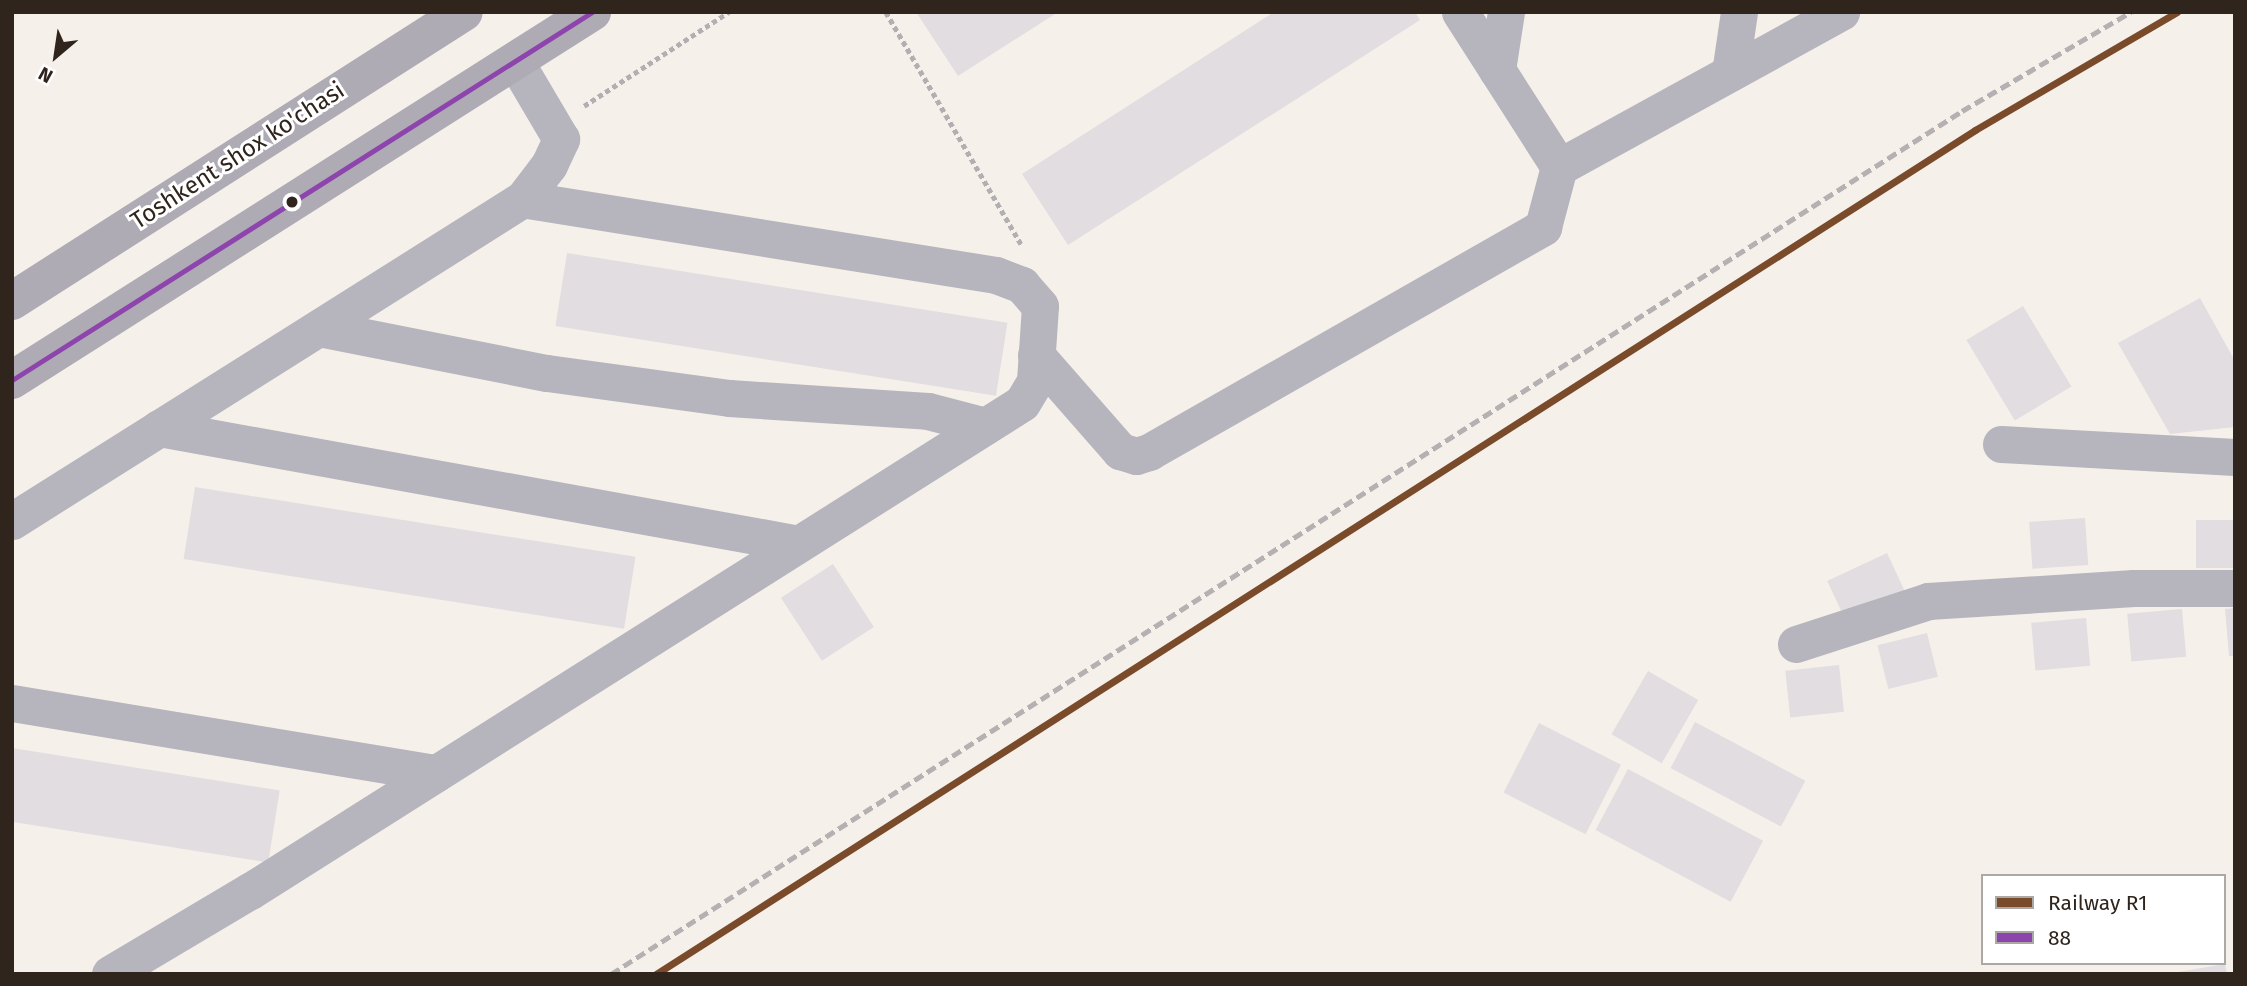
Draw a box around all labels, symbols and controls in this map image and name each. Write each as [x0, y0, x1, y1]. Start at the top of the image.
north arrow [21, 21, 91, 91]
text: N [34, 62, 57, 88]
street label: Toshkent shox ko'chasi [126, 76, 350, 236]
unlabelled marker [285, 195, 299, 209]
legend [1981, 874, 2226, 965]
text: Railway R1 [2048, 890, 2147, 916]
text: 88 [2048, 925, 2071, 951]

